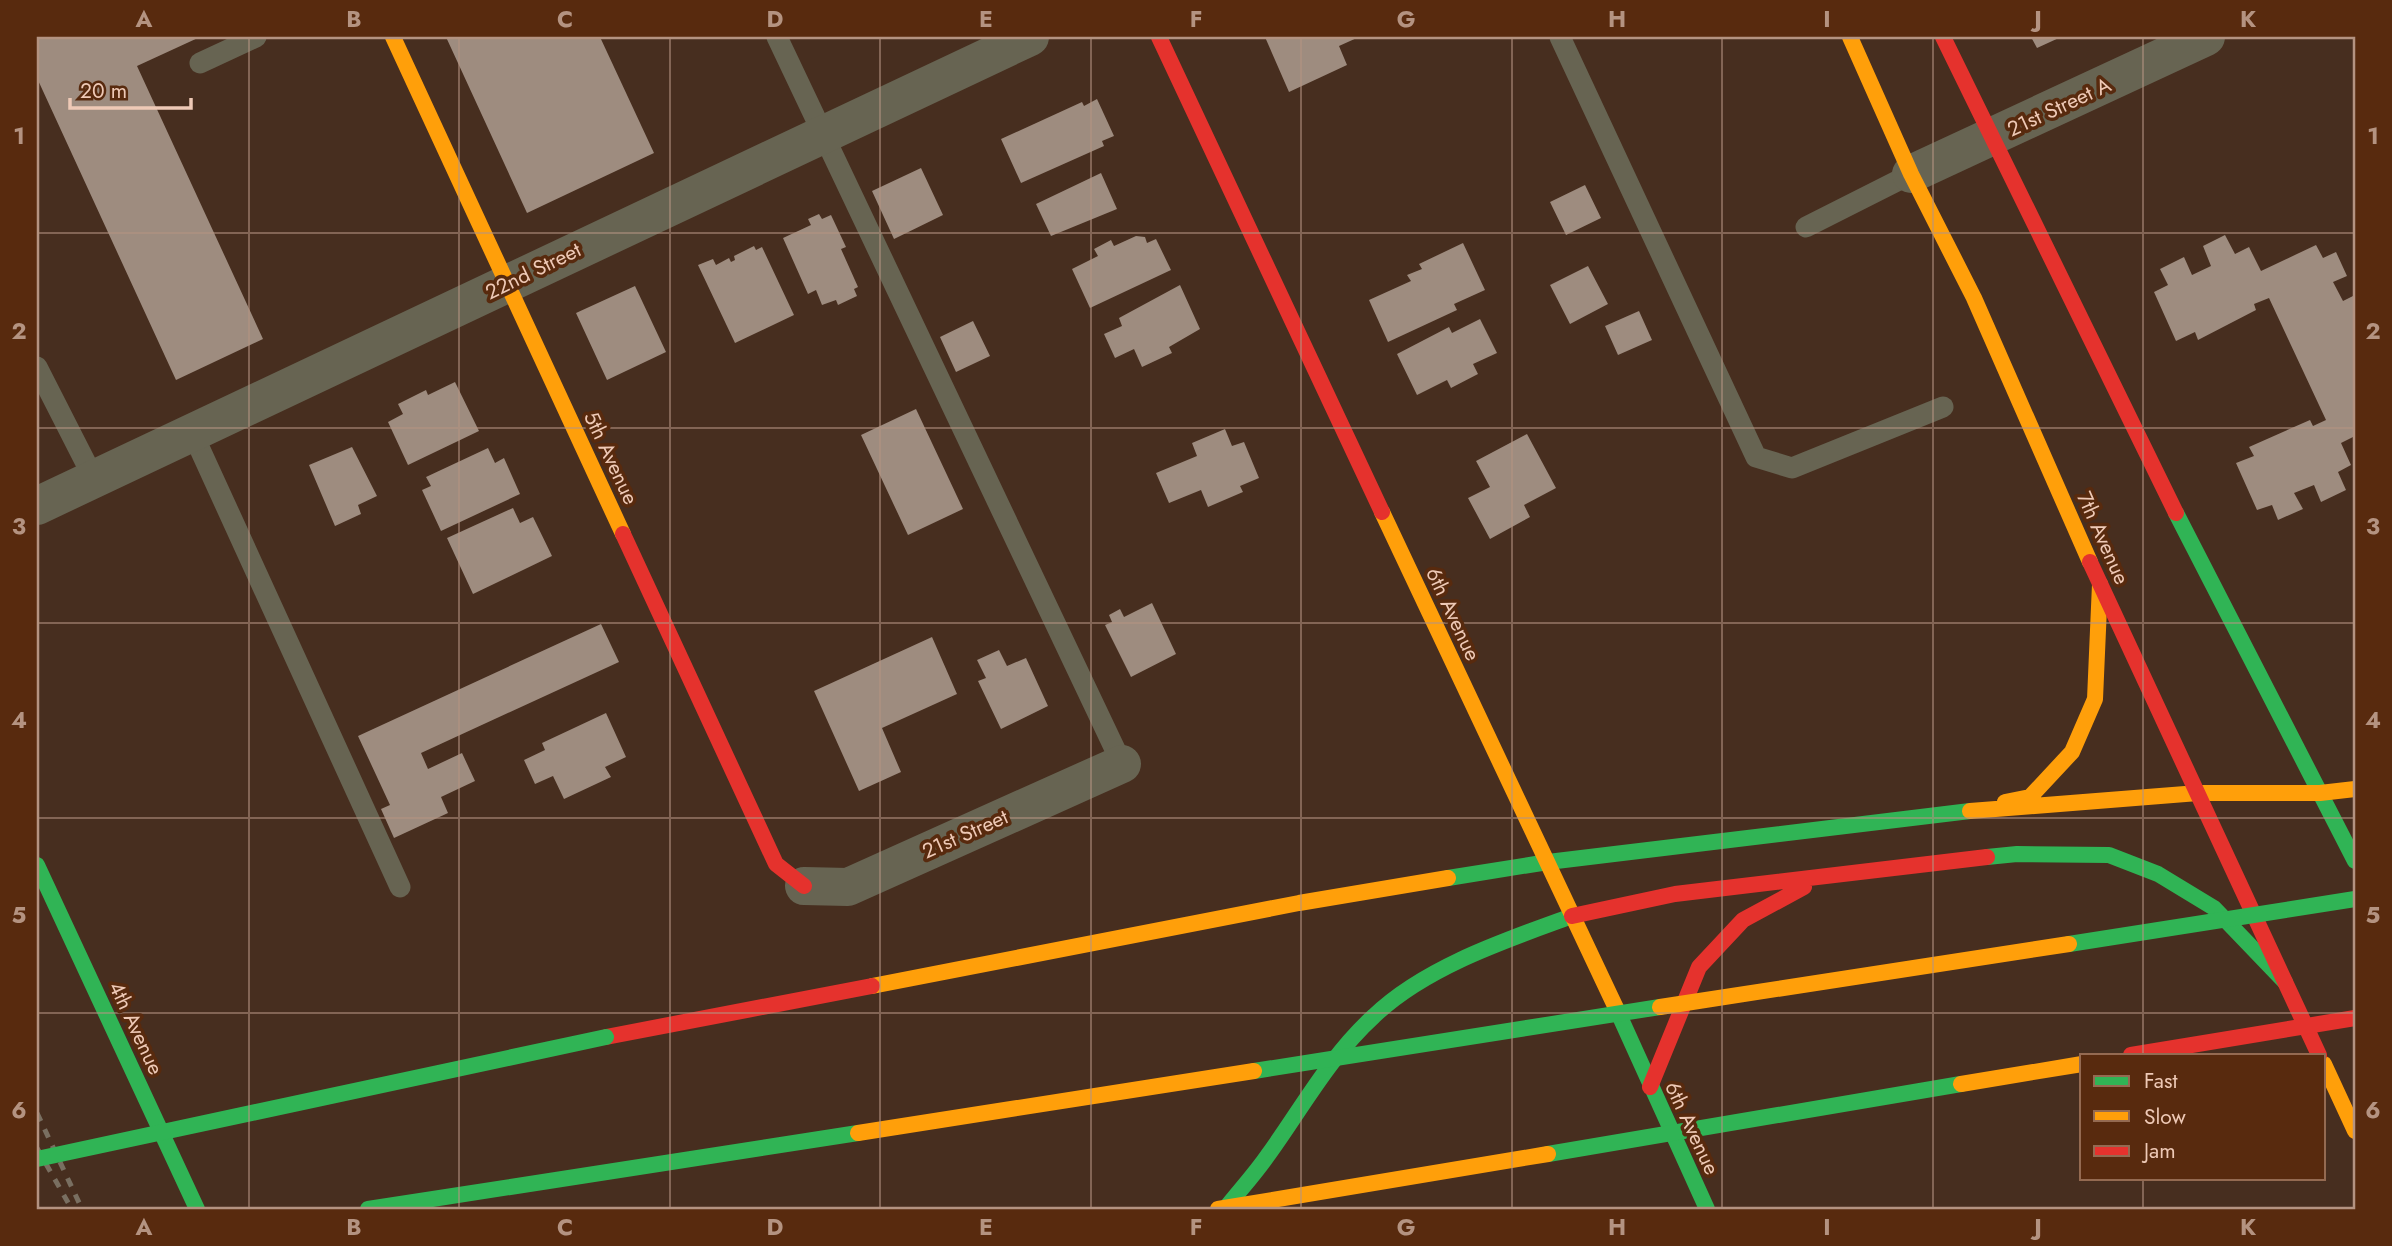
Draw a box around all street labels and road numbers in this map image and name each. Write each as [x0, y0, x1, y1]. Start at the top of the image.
street label: 21st Street A [2002, 70, 2116, 144]
street label: 22nd Street [480, 235, 586, 307]
street label: 5th Avenue [576, 407, 646, 510]
street label: 7th Avenue [2069, 487, 2137, 589]
street label: 6th Avenue [1418, 562, 1488, 666]
street label: 21st Street [917, 802, 1013, 866]
street label: 4th Avenue [101, 976, 171, 1080]
street label: 6th Avenue [1657, 1076, 1727, 1180]

